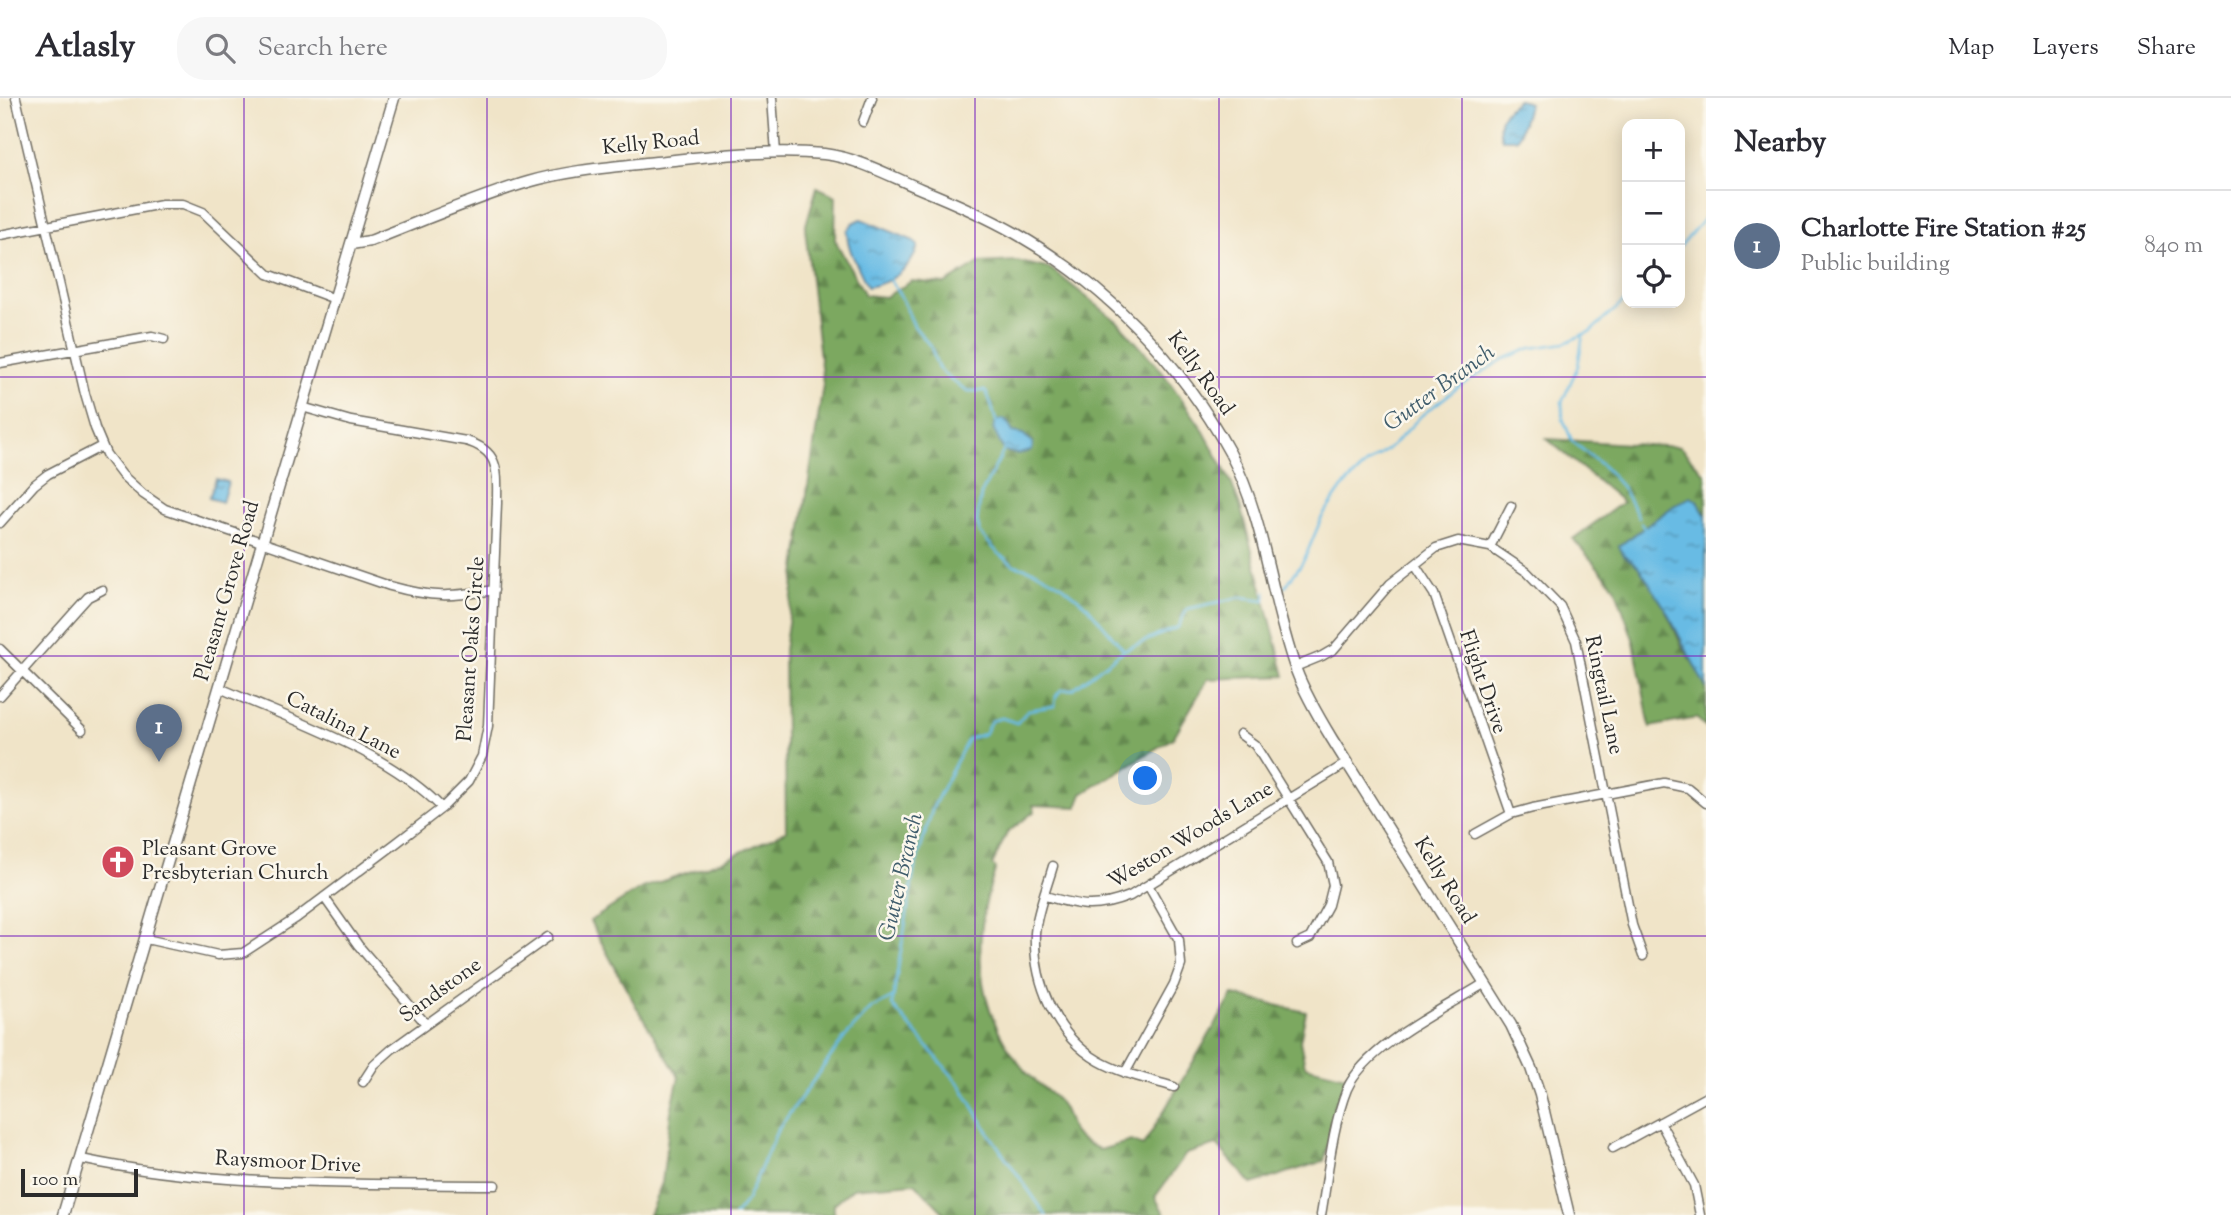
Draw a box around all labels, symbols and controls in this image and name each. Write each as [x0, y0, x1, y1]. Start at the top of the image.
search box [177, 17, 667, 80]
text: Atlasly [35, 24, 135, 72]
icon: search [201, 29, 239, 67]
text: Search here [257, 30, 388, 67]
text: Map [1948, 31, 1994, 65]
text: Layers [2032, 31, 2099, 65]
text: Share [2137, 31, 2196, 65]
map controls [1622, 119, 1685, 308]
button: + [1622, 119, 1685, 182]
text: Nearby [1734, 122, 1826, 165]
street label: Kelly Road [601, 124, 701, 164]
button: − [1622, 182, 1685, 245]
text: Charlotte Fire Station #25 [1801, 211, 2086, 248]
text: 1 [1753, 230, 1761, 263]
text: 840 m [2144, 230, 2203, 263]
button: locate [1622, 245, 1685, 308]
text: Public building [1801, 248, 1950, 281]
street label: Kelly Road [1159, 326, 1241, 422]
water label: Gutter Branch [1377, 337, 1503, 441]
street label: Pleasant Grove Road [188, 497, 268, 685]
street label: Pleasant Oaks Circle [451, 555, 493, 743]
street label: Flight Drive [1450, 626, 1514, 738]
street label: Ringtail Lane [1576, 633, 1630, 757]
street label: Catalina Lane [280, 684, 406, 768]
pin: 1 [136, 704, 182, 762]
your location [1128, 761, 1162, 795]
street label: Weston Woods Lane [1103, 775, 1279, 897]
water label: Gutter Branch [871, 810, 933, 944]
street label: Kelly Road [1405, 832, 1483, 930]
place label: Pleasant Grove Presbyterian Church [142, 835, 329, 889]
church icon: Pleasant Grove Presbyterian Church [99, 843, 137, 881]
street label: Sandstone [394, 951, 488, 1031]
street label: Raysmoor Drive [214, 1144, 362, 1182]
scale bar [21, 1166, 138, 1198]
text: 100 m [32, 1167, 78, 1194]

